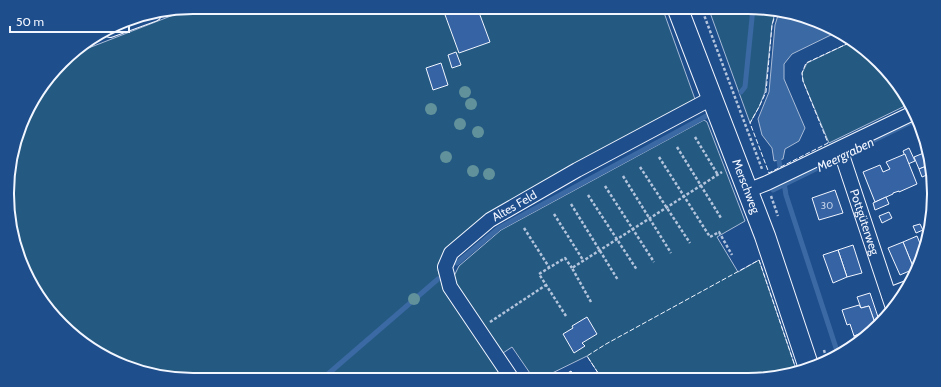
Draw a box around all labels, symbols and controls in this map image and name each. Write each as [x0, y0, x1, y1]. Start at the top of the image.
scale bar [10, 8, 129, 34]
text: 50 m [16, 14, 44, 29]
water label: Meergraben [813, 133, 876, 175]
street label: Merschweg [729, 157, 764, 216]
street label: Altes Feld [489, 187, 539, 224]
street label: Pottgüterweg [847, 187, 883, 258]
house number: 30 [821, 199, 833, 212]

